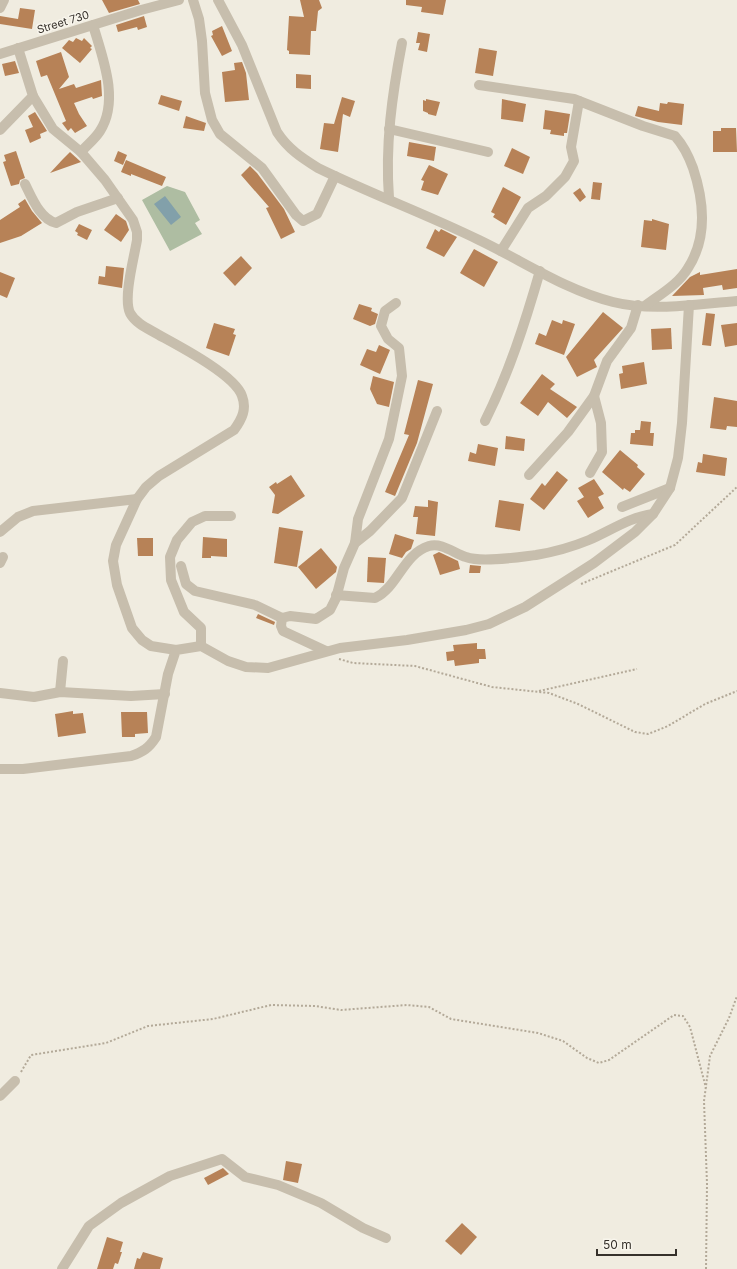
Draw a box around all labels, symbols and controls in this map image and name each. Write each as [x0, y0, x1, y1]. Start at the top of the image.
street label: Street 730 [35, 7, 91, 37]
scale bar [597, 1231, 676, 1257]
text: 50 m [603, 1237, 632, 1252]

